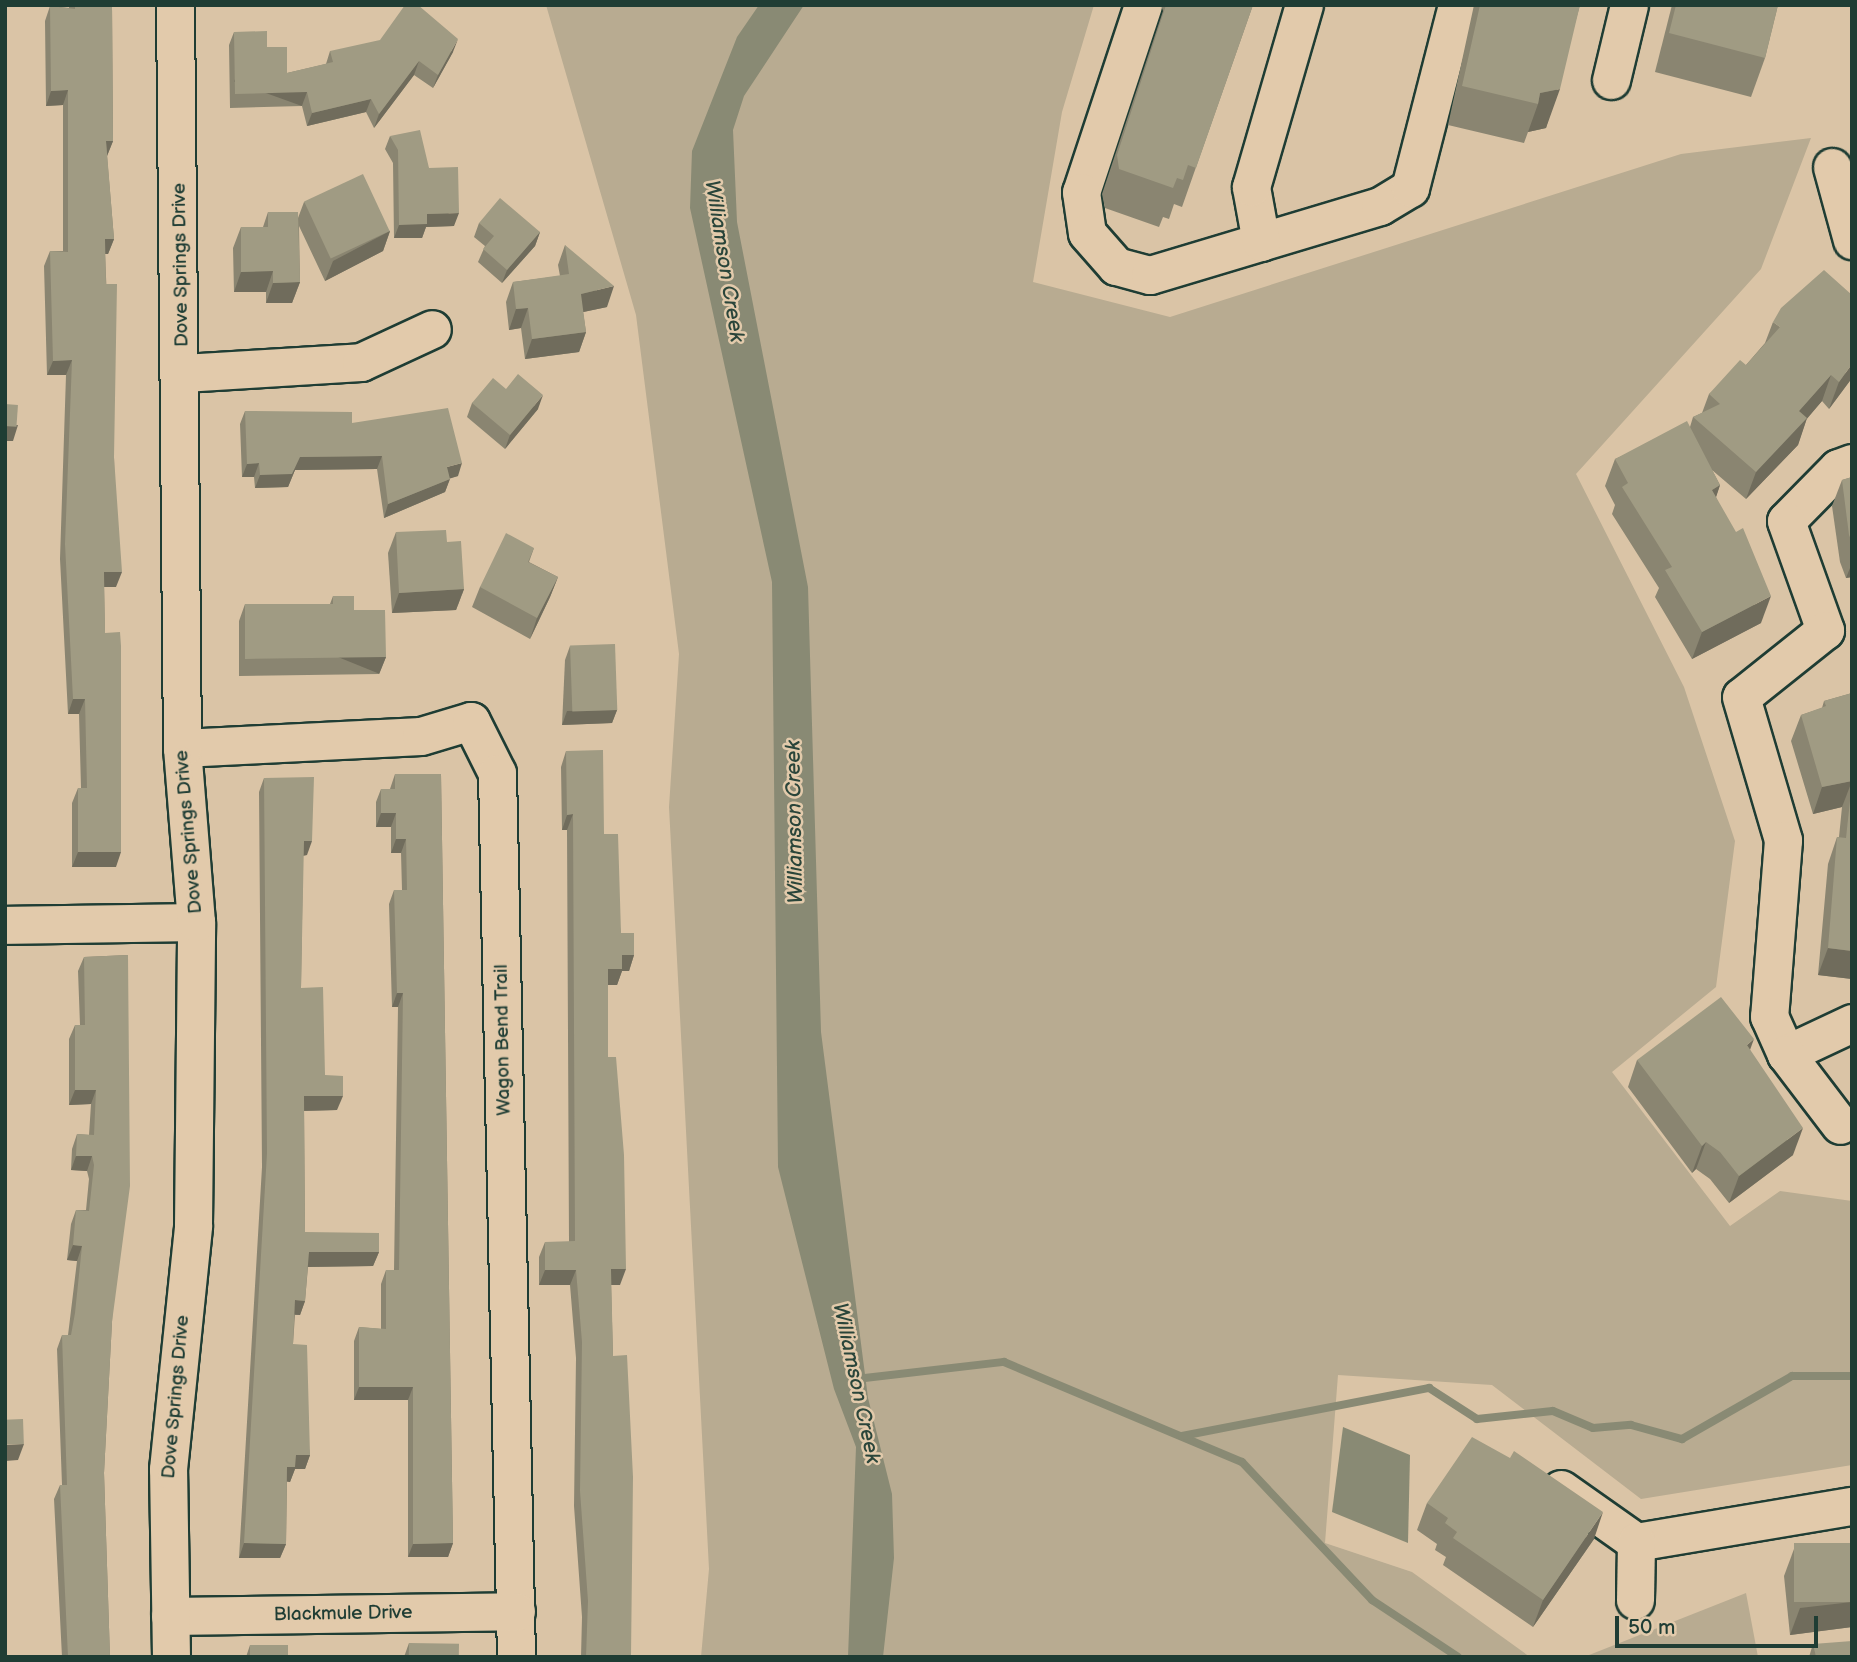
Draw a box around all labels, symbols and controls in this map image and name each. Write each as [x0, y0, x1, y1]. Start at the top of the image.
water label: Williamson Creek [699, 178, 749, 344]
street label: Dove Springs Drive [168, 183, 194, 347]
water label: Williamson Creek [781, 740, 809, 904]
street label: Dove Springs Drive [170, 749, 208, 915]
street label: Wagon Bend Trail [490, 964, 516, 1116]
water label: Williamson Creek [827, 1300, 885, 1466]
street label: Dove Springs Drive [157, 1314, 195, 1480]
street label: Blackmule Drive [273, 1601, 413, 1627]
scale bar [1619, 1602, 1822, 1646]
text: 50 m [1628, 1615, 1675, 1640]

